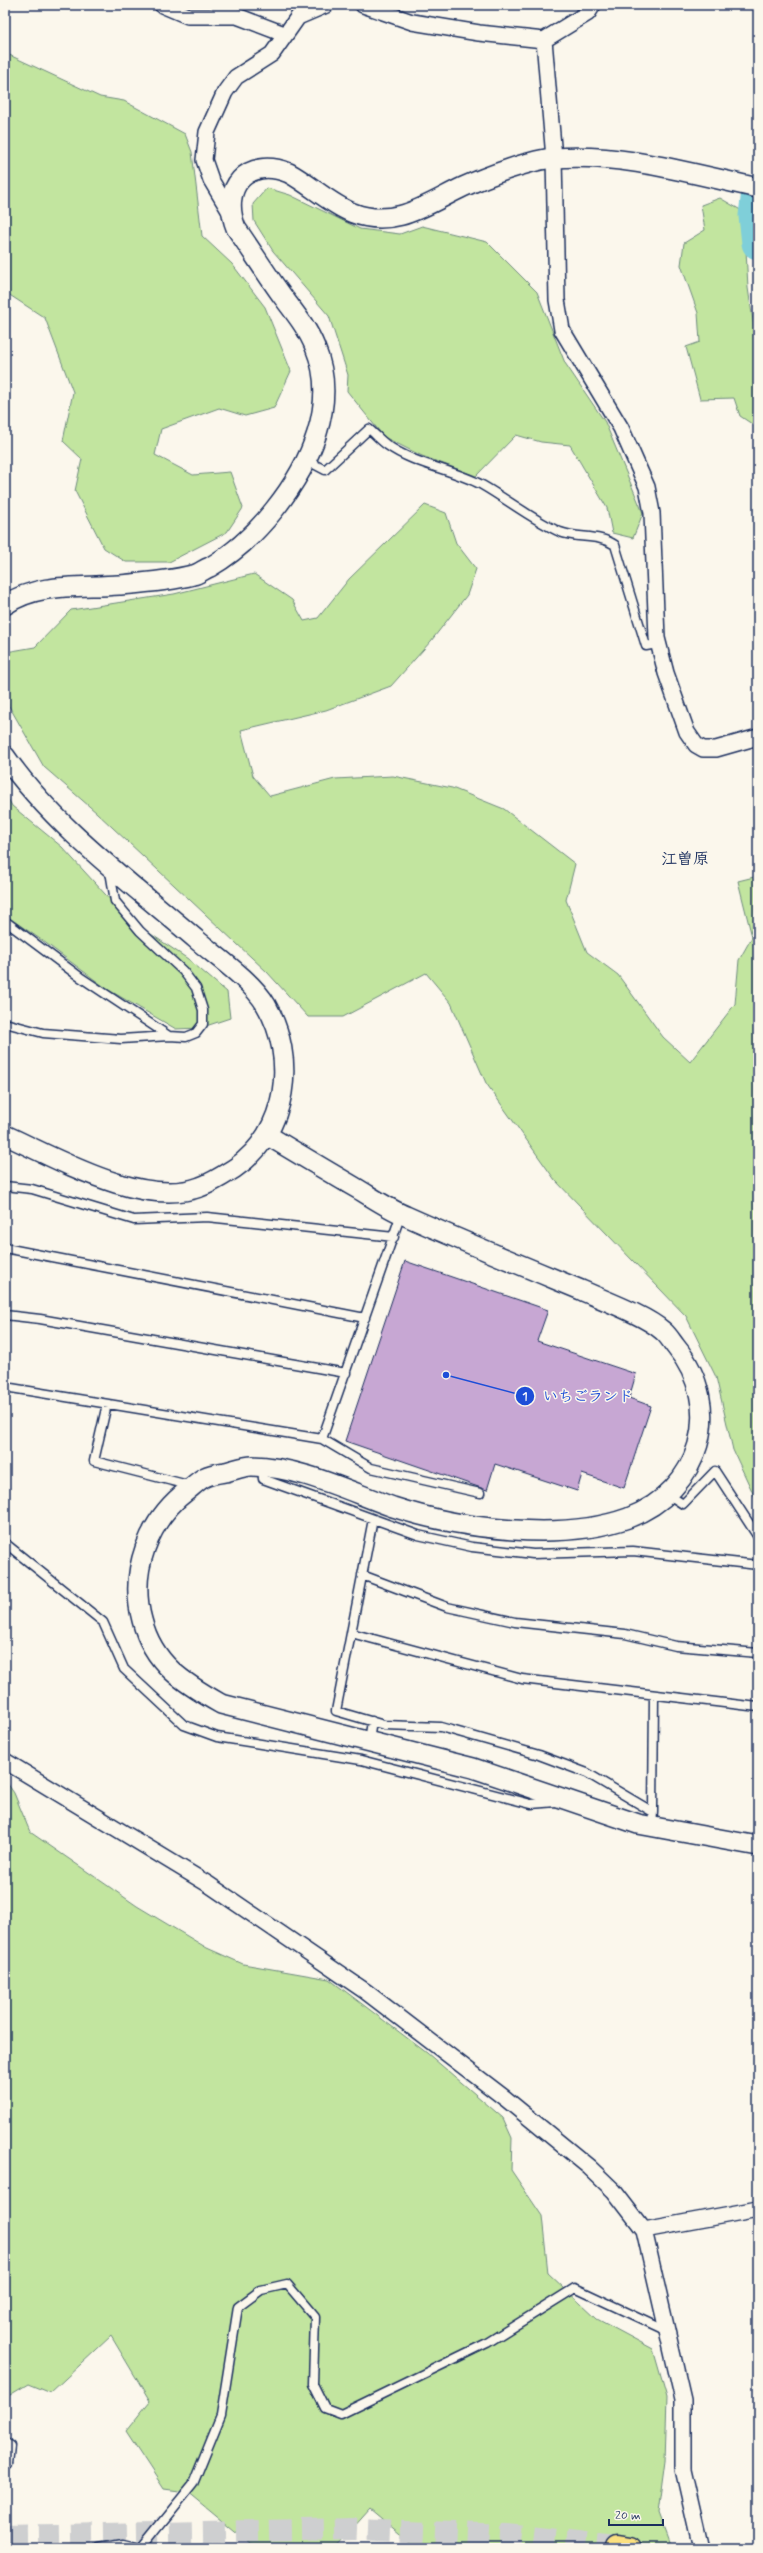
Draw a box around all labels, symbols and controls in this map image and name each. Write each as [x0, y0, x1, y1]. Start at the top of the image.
district label: 江曽原 [661, 849, 709, 870]
callout: いちごランド [515, 1382, 641, 1409]
text: いちごランド [543, 1387, 633, 1407]
text: 1 [522, 1389, 528, 1405]
scale bar [609, 2501, 663, 2527]
text: 20 m [615, 2508, 641, 2524]

